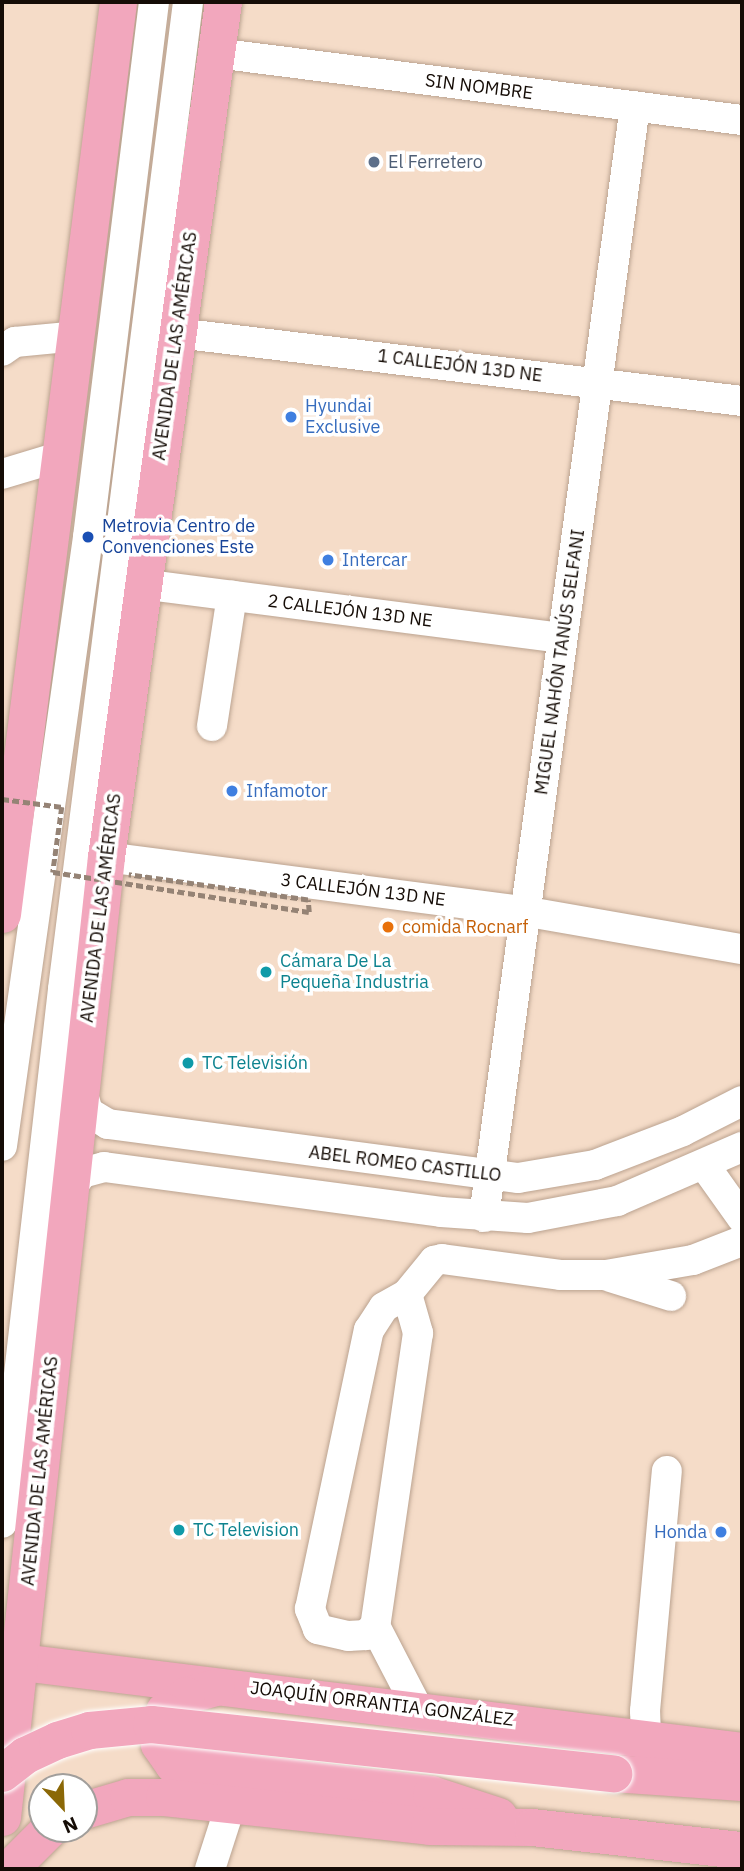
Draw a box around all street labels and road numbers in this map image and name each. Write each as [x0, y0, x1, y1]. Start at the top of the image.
street label: SIN NOMBRE [424, 70, 534, 104]
street label: AVENIDA DE LAS AMÉRICAS [148, 230, 202, 462]
street label: 1 CALLEJÓN 13D NE [376, 345, 544, 387]
street label: MIGUEL NAHÓN TANÚS SELFANI [531, 528, 589, 796]
street label: 2 CALLEJÓN 13D NE [266, 590, 434, 632]
street label: AVENIDA DE LAS AMÉRICAS [76, 792, 126, 1024]
street label: 3 CALLEJÓN 13D NE [279, 869, 447, 911]
street label: ABEL ROMEO CASTILLO [308, 1141, 502, 1187]
street label: AVENIDA DE LAS AMÉRICAS [17, 1355, 63, 1587]
street label: JOAQUÍN ORRANTIA GONZÁLEZ [249, 1677, 515, 1731]

